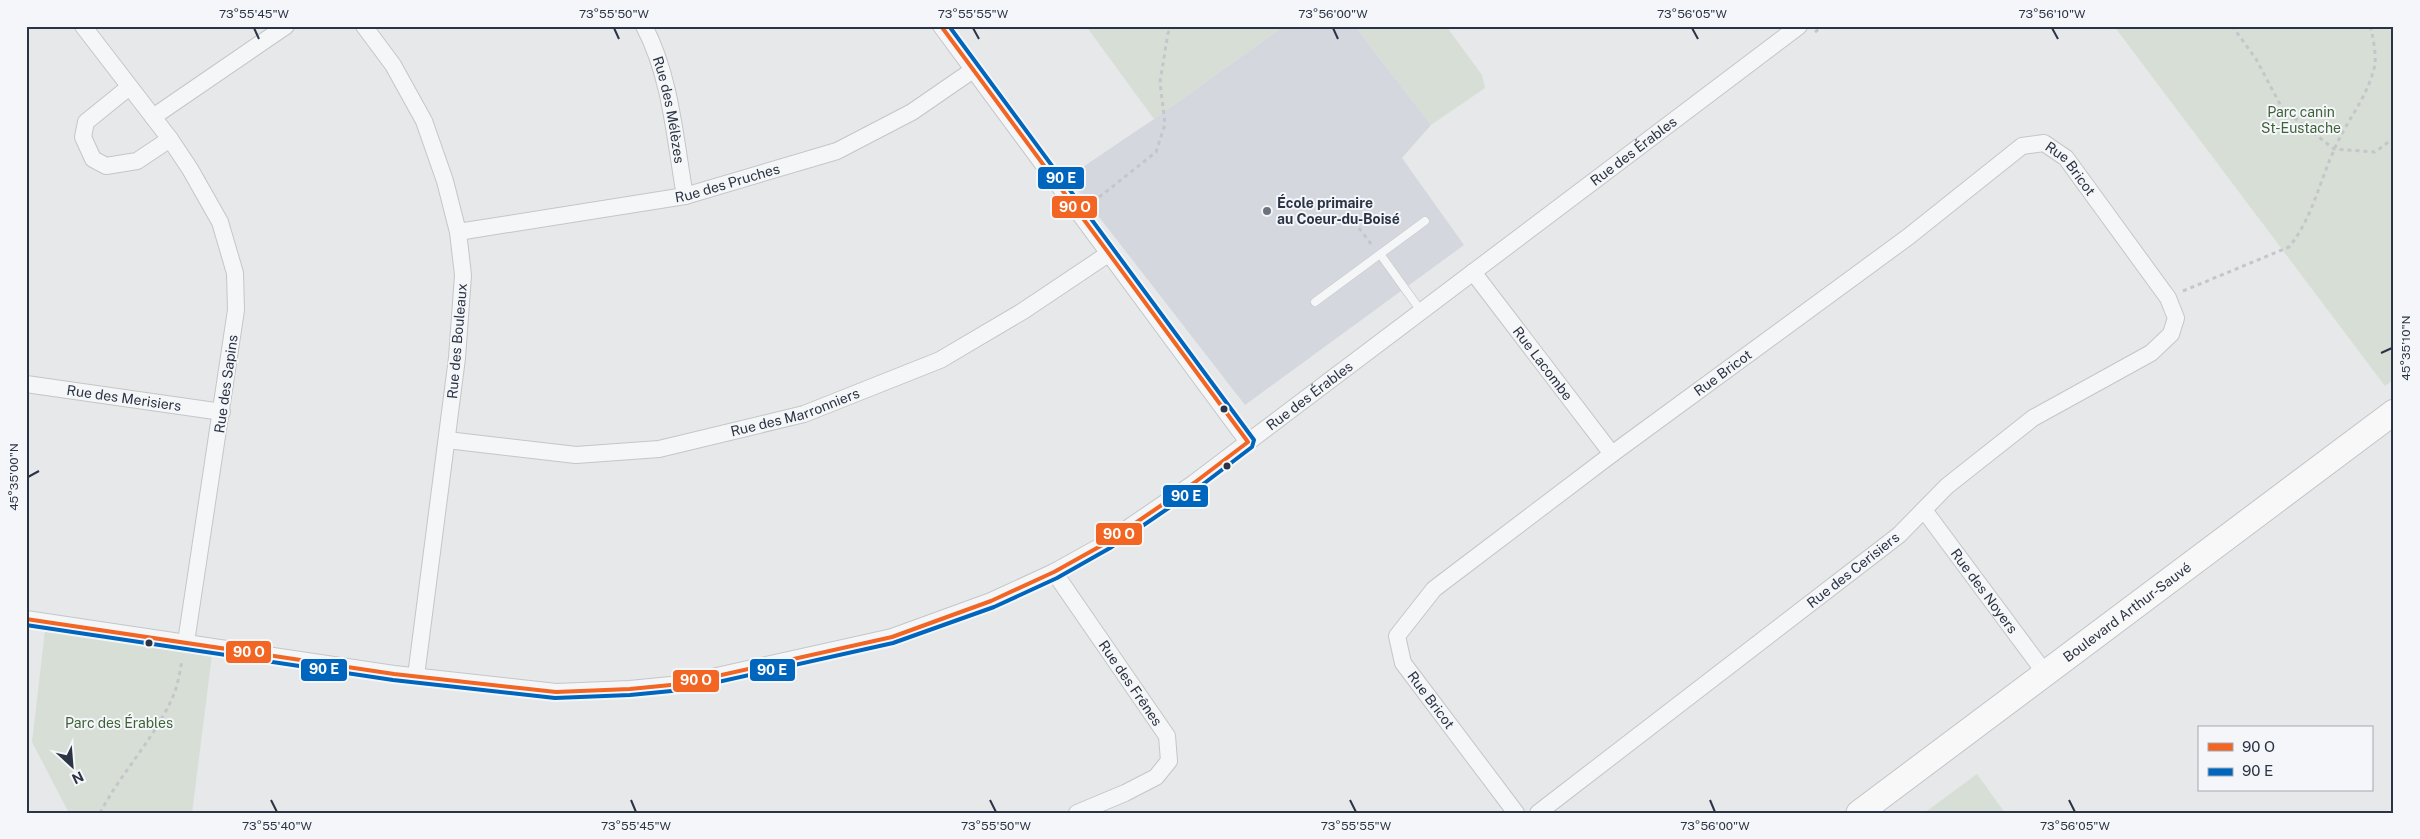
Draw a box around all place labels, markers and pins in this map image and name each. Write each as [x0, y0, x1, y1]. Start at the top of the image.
place label: École primaire au Coeur‑du‑Boisé [1277, 194, 1400, 227]
marker: École primaire au Coeur‑du‑Boisé [1261, 205, 1273, 217]
unlabelled marker [1219, 404, 1229, 414]
unlabelled marker [1222, 461, 1232, 471]
unlabelled marker [144, 638, 154, 648]

